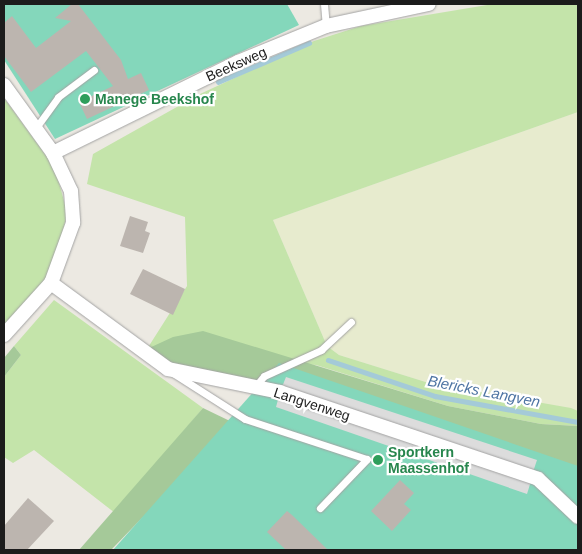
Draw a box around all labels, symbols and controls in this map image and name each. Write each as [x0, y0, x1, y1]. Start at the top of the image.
street label: Beeksweg [203, 43, 269, 85]
place label: Manege Beekshof [95, 91, 214, 107]
marker: Manege Beekshof [79, 93, 91, 105]
water label: Blericks Langven [426, 371, 542, 411]
street label: Langvenweg [272, 384, 352, 424]
place label: Sportkern Maassenhof [388, 444, 469, 477]
marker: Sportkern Maassenhof [372, 454, 384, 466]

